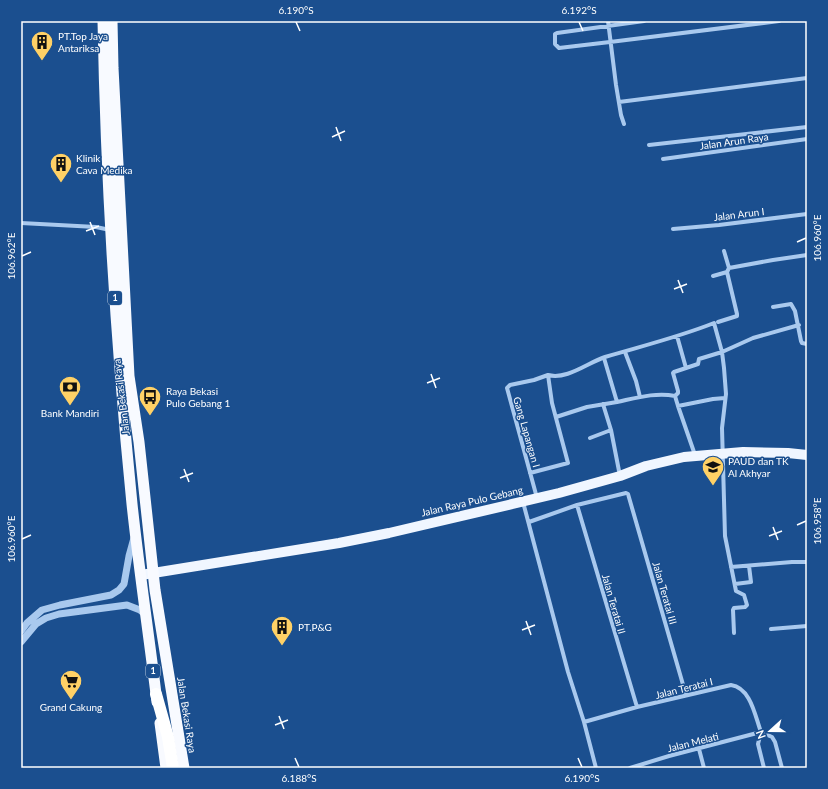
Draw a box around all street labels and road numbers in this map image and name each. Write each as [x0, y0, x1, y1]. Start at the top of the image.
street label: Jalan Arun Raya [699, 130, 769, 152]
street label: Jalan Arun I [713, 205, 765, 223]
road number: 1 [108, 291, 122, 305]
street label: Jalan Bekasi Raya [110, 358, 132, 436]
street label: Gang Lapangan I [511, 395, 543, 469]
street label: Jalan Raya Pulo Gebang [420, 483, 524, 519]
street label: Jalan Teratai III [650, 560, 680, 626]
street label: Jalan Teratai II [600, 573, 628, 635]
road number: 1 [146, 664, 160, 678]
street label: Jalan Teratai I [654, 675, 714, 701]
street label: Jalan Bekasi Raya [175, 676, 199, 754]
street label: Jalan Melati [666, 730, 720, 754]

